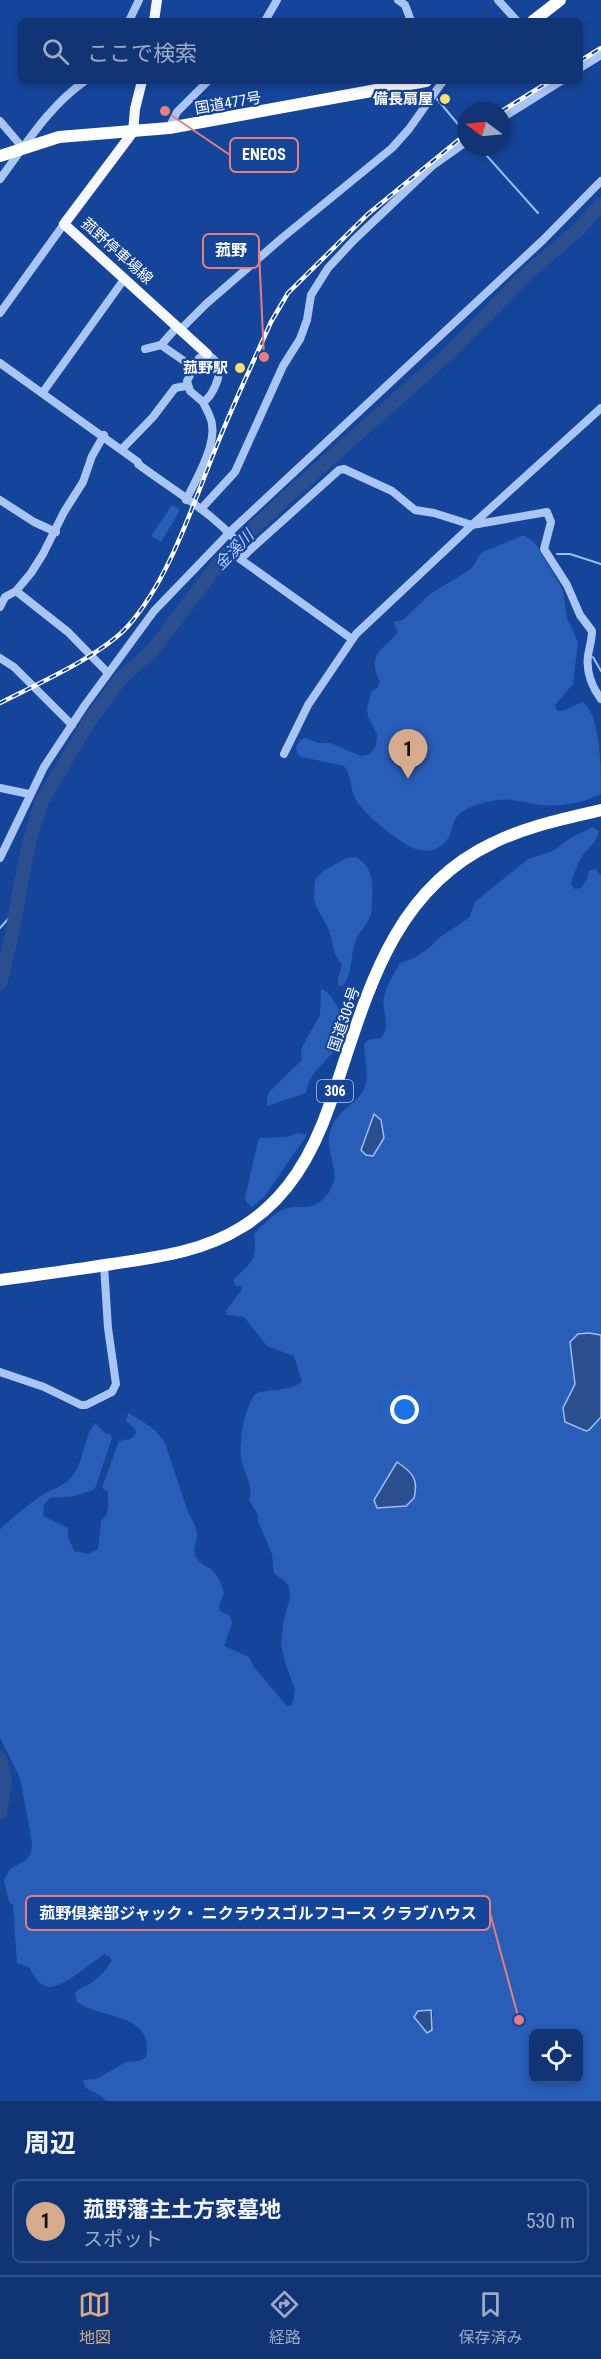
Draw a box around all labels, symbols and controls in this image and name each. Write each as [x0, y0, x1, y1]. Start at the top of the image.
search box [18, 18, 583, 84]
icon: search [39, 35, 72, 68]
text: ここで検索 [87, 41, 197, 66]
street label: 国道477号 [193, 88, 263, 118]
place label: 備長扇屋 [373, 90, 433, 108]
marker: 備長扇屋 [438, 92, 452, 106]
north arrow [457, 102, 511, 156]
callout: ENEOS [230, 138, 298, 172]
text: ENEOS [242, 145, 286, 164]
street label: 菰野停車場線 [78, 214, 156, 288]
callout: 菰野 [203, 234, 259, 268]
text: 菰野 [215, 241, 247, 260]
place label: 菰野駅 [183, 359, 228, 377]
marker: 菰野駅 [233, 361, 247, 375]
water label: 金溪川 [210, 525, 259, 574]
pin: 1 [388, 730, 428, 779]
street label: 国道306号 [325, 984, 363, 1054]
road number: 306 [317, 1080, 353, 1102]
your location [390, 1395, 419, 1424]
callout: 菰野倶楽部ジャック・ ニクラウスゴルフコース クラブハウス [26, 1896, 490, 1930]
text: 菰野倶楽部ジャック・ ニクラウスゴルフコース クラブハウス [39, 1904, 477, 1923]
map controls [529, 2029, 583, 2083]
button: locate [529, 2029, 583, 2083]
text: 周辺 [24, 2128, 76, 2158]
text: 菰野藩主土方家墓地 [83, 2197, 281, 2222]
text: 1 [40, 2209, 51, 2233]
text: 530 m [526, 2209, 575, 2233]
text: スポット [83, 2227, 163, 2251]
tab: 地図 [78, 2288, 111, 2348]
tab: 経路 [268, 2288, 301, 2348]
tab: 保存済み [458, 2288, 522, 2348]

